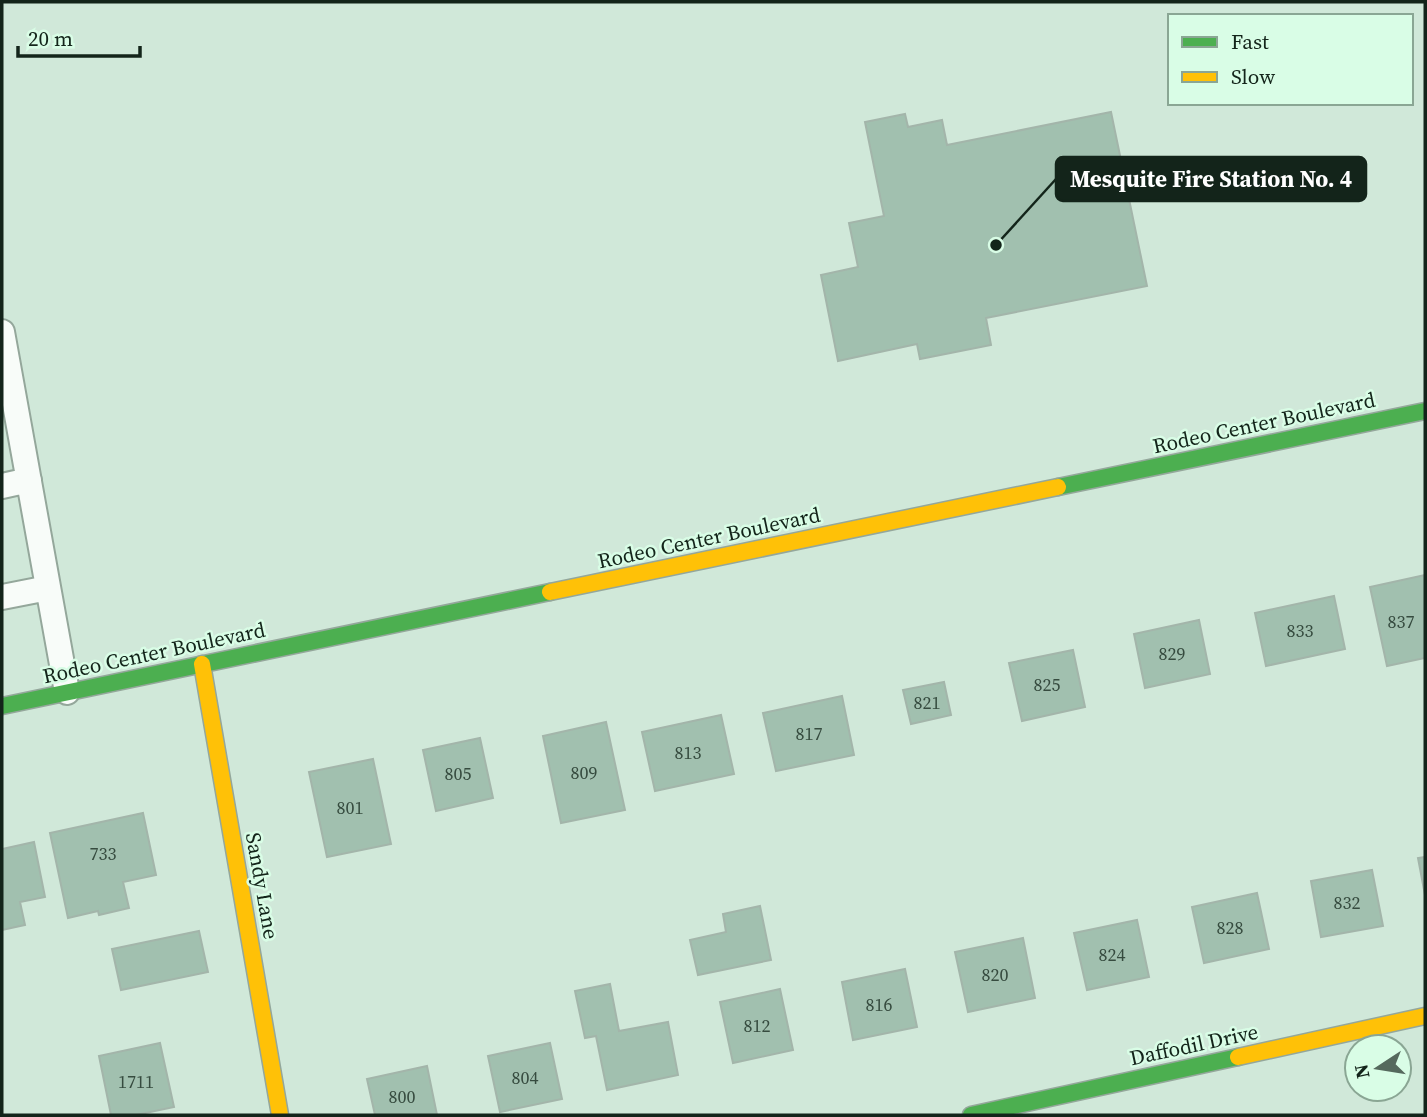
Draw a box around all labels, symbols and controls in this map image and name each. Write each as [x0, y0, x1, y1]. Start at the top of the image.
scale bar [18, 14, 140, 58]
legend [1168, 14, 1413, 105]
text: 20 m [28, 24, 73, 53]
text: Fast [1231, 27, 1269, 56]
text: Slow [1231, 62, 1275, 91]
callout: Mesquite Fire Station No. 4 [1056, 157, 1366, 201]
text: Mesquite Fire Station No. 4 [1070, 163, 1352, 195]
street label: Rodeo Center Boulevard [1150, 385, 1378, 460]
street label: Rodeo Center Boulevard [595, 500, 823, 575]
house number: 837 [1388, 609, 1415, 634]
street label: Rodeo Center Boulevard [40, 615, 268, 690]
house number: 833 [1287, 618, 1314, 643]
house number: 829 [1159, 641, 1186, 666]
house number: 825 [1034, 672, 1061, 697]
house number: 821 [914, 690, 941, 715]
house number: 817 [796, 721, 823, 746]
house number: 813 [675, 740, 702, 765]
house number: 809 [571, 760, 598, 785]
house number: 805 [445, 761, 472, 786]
house number: 801 [337, 795, 364, 820]
street label: Sandy Lane [239, 830, 286, 942]
house number: 733 [90, 841, 117, 866]
house number: 832 [1334, 890, 1361, 915]
house number: 828 [1217, 915, 1244, 940]
house number: 824 [1099, 942, 1126, 967]
house number: 820 [982, 962, 1009, 987]
house number: 816 [866, 992, 893, 1017]
house number: 812 [744, 1013, 771, 1038]
street label: Daffodil Drive [1127, 1017, 1261, 1072]
north arrow [1343, 1033, 1413, 1103]
text: N [1347, 1062, 1376, 1081]
house number: 804 [512, 1065, 539, 1090]
house number: 1711 [118, 1069, 154, 1094]
house number: 800 [389, 1084, 416, 1109]

